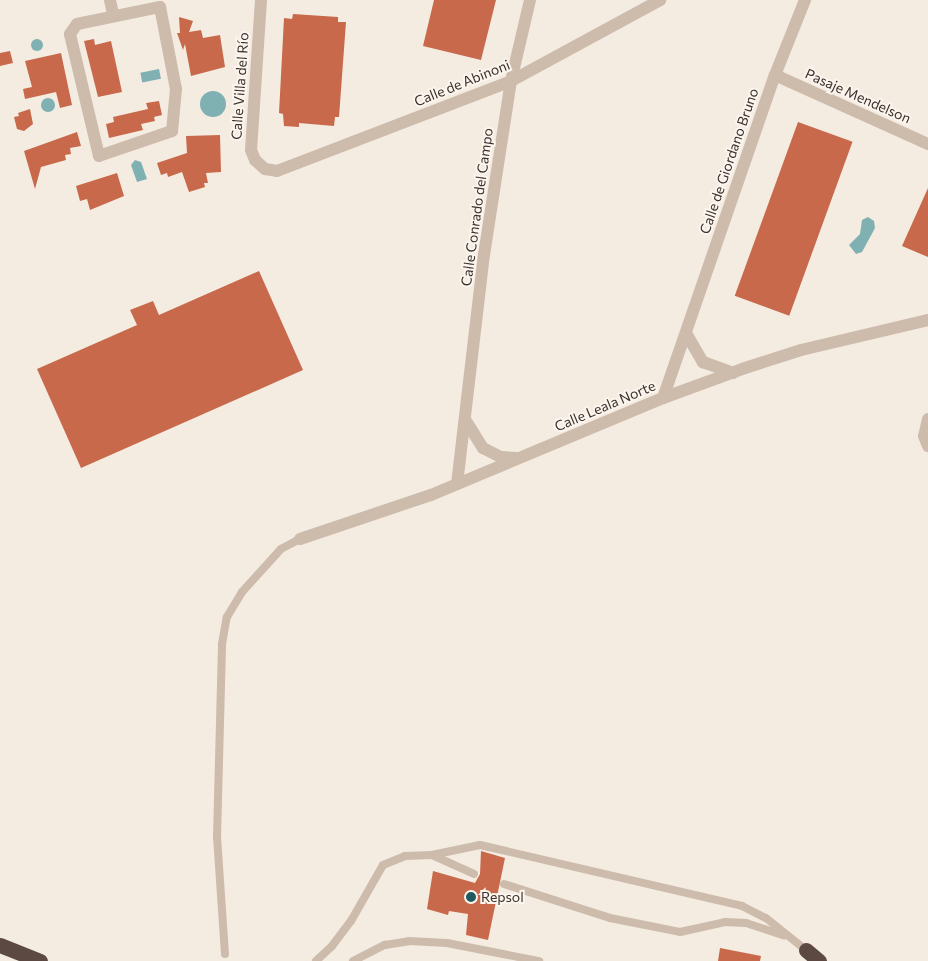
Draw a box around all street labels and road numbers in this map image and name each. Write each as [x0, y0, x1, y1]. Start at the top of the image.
street label: Calle Villa del Río [228, 32, 252, 140]
street label: Calle de Abinoni [412, 56, 512, 110]
street label: Pasaje Mendelson [803, 65, 913, 127]
street label: Calle de Giordano Bruno [696, 86, 762, 236]
street label: Calle Conrado del Campo [458, 127, 496, 287]
street label: Calle Leala Norte [552, 377, 658, 435]

